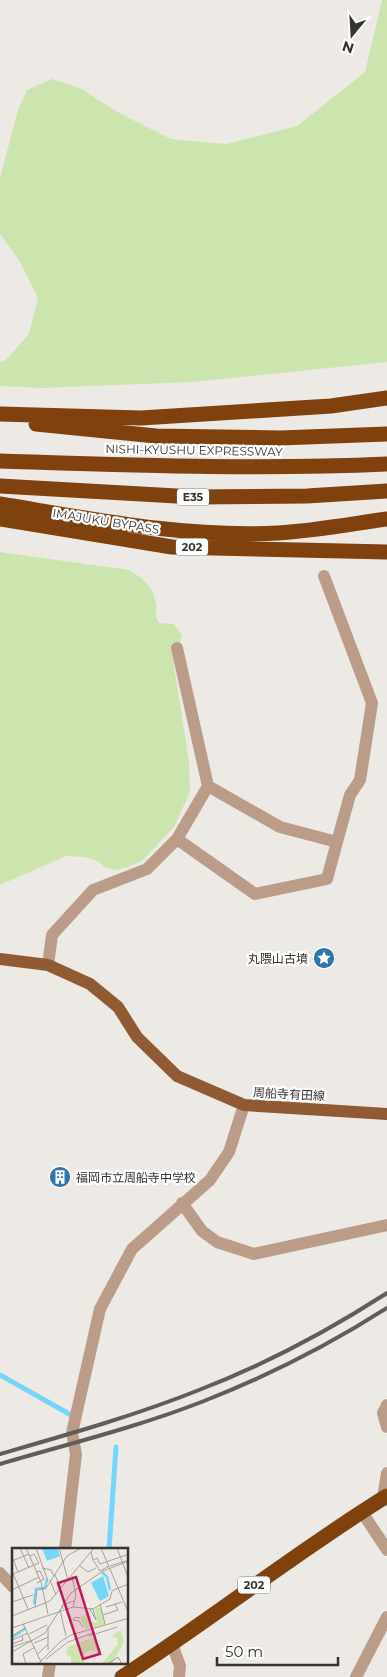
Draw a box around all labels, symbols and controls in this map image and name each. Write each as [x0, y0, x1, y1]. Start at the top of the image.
north arrow [327, 10, 377, 60]
text: N [340, 37, 356, 58]
street label: NISHI-KYUSHU EXPRESSWAY [105, 441, 283, 459]
road number: E35 [177, 488, 209, 506]
street label: IMAJUKU BYPASS [52, 505, 160, 537]
road number: 202 [176, 538, 208, 556]
place icon: 丸隈山古墳 [312, 946, 336, 970]
place label: 丸隈山古墳 [248, 951, 308, 966]
street label: 周船寺有田線 [253, 1085, 325, 1103]
building icon: 福岡市立周船寺中学校 [48, 1165, 72, 1189]
place label: 福岡市立周船寺中学校 [76, 1170, 196, 1185]
inset map [12, 1548, 129, 1664]
road number: 202 [238, 1576, 270, 1594]
scale bar [217, 1634, 338, 1666]
text: 50 m [225, 1642, 263, 1661]

